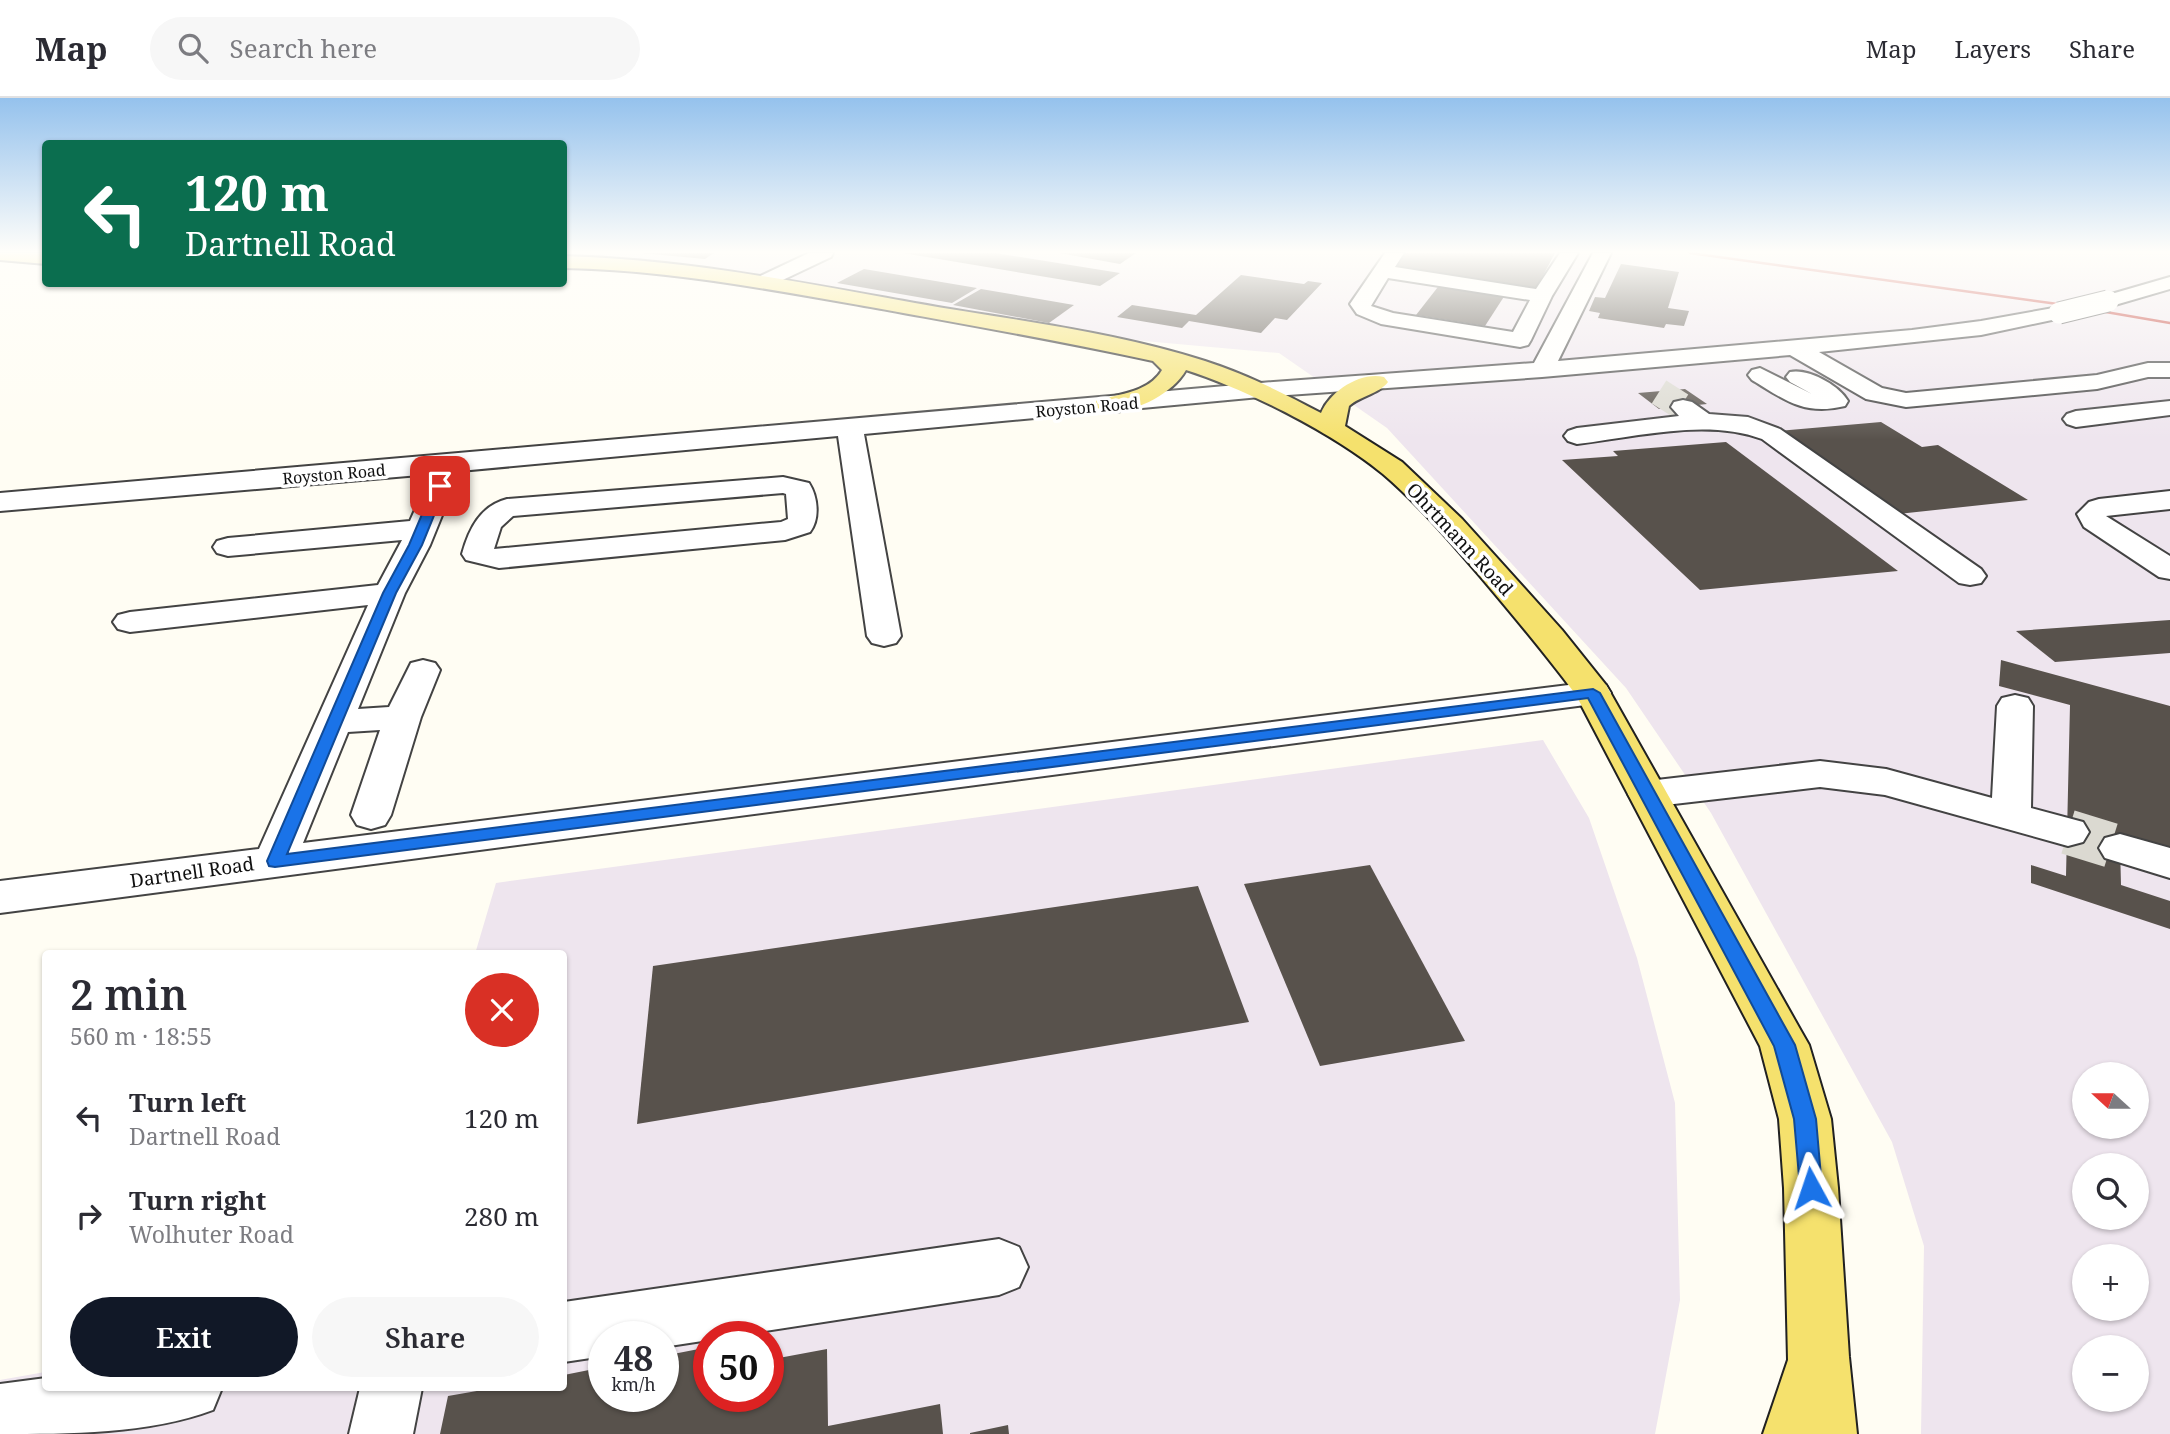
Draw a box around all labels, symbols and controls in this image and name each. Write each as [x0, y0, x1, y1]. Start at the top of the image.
search box [150, 17, 640, 80]
text: Map [35, 26, 108, 71]
icon: search [174, 29, 212, 67]
text: Search here [230, 30, 377, 66]
text: Map [1866, 32, 1917, 65]
text: Layers [1955, 32, 2031, 65]
text: Share [2069, 32, 2135, 65]
text: 120 m [185, 159, 329, 225]
icon: left [70, 168, 161, 259]
text: Dartnell Road [185, 222, 396, 265]
street label: Royston Road [1034, 392, 1140, 422]
pin [410, 456, 470, 516]
street label: Royston Road [281, 459, 387, 489]
icon: arrive [421, 467, 459, 505]
street label: Ohrtmann Road [1401, 477, 1519, 601]
street label: Dartnell Road [128, 850, 256, 894]
text: 2 min [70, 965, 187, 1022]
button: close [465, 973, 539, 1047]
text: 560 m · 18:55 [70, 1020, 212, 1052]
north arrow [2072, 1062, 2149, 1139]
map controls [2072, 1062, 2149, 1412]
text: Turn left [129, 1084, 246, 1120]
icon: left [70, 1099, 108, 1137]
text: 120 m [464, 1100, 539, 1136]
text: Dartnell Road [129, 1120, 280, 1152]
position arrow [1774, 1151, 1848, 1225]
button: search [2072, 1153, 2149, 1230]
text: Turn right [129, 1182, 266, 1218]
icon: right [70, 1197, 108, 1235]
text: 280 m [464, 1198, 539, 1234]
text: Wolhuter Road [129, 1218, 294, 1250]
button: + [2072, 1244, 2149, 1321]
button: Exit [70, 1297, 298, 1377]
button: Share [312, 1297, 539, 1377]
speed limit sign: 50 [693, 1321, 784, 1412]
text: 48 [614, 1334, 653, 1381]
button: − [2072, 1335, 2149, 1412]
text: km/h [611, 1372, 656, 1396]

